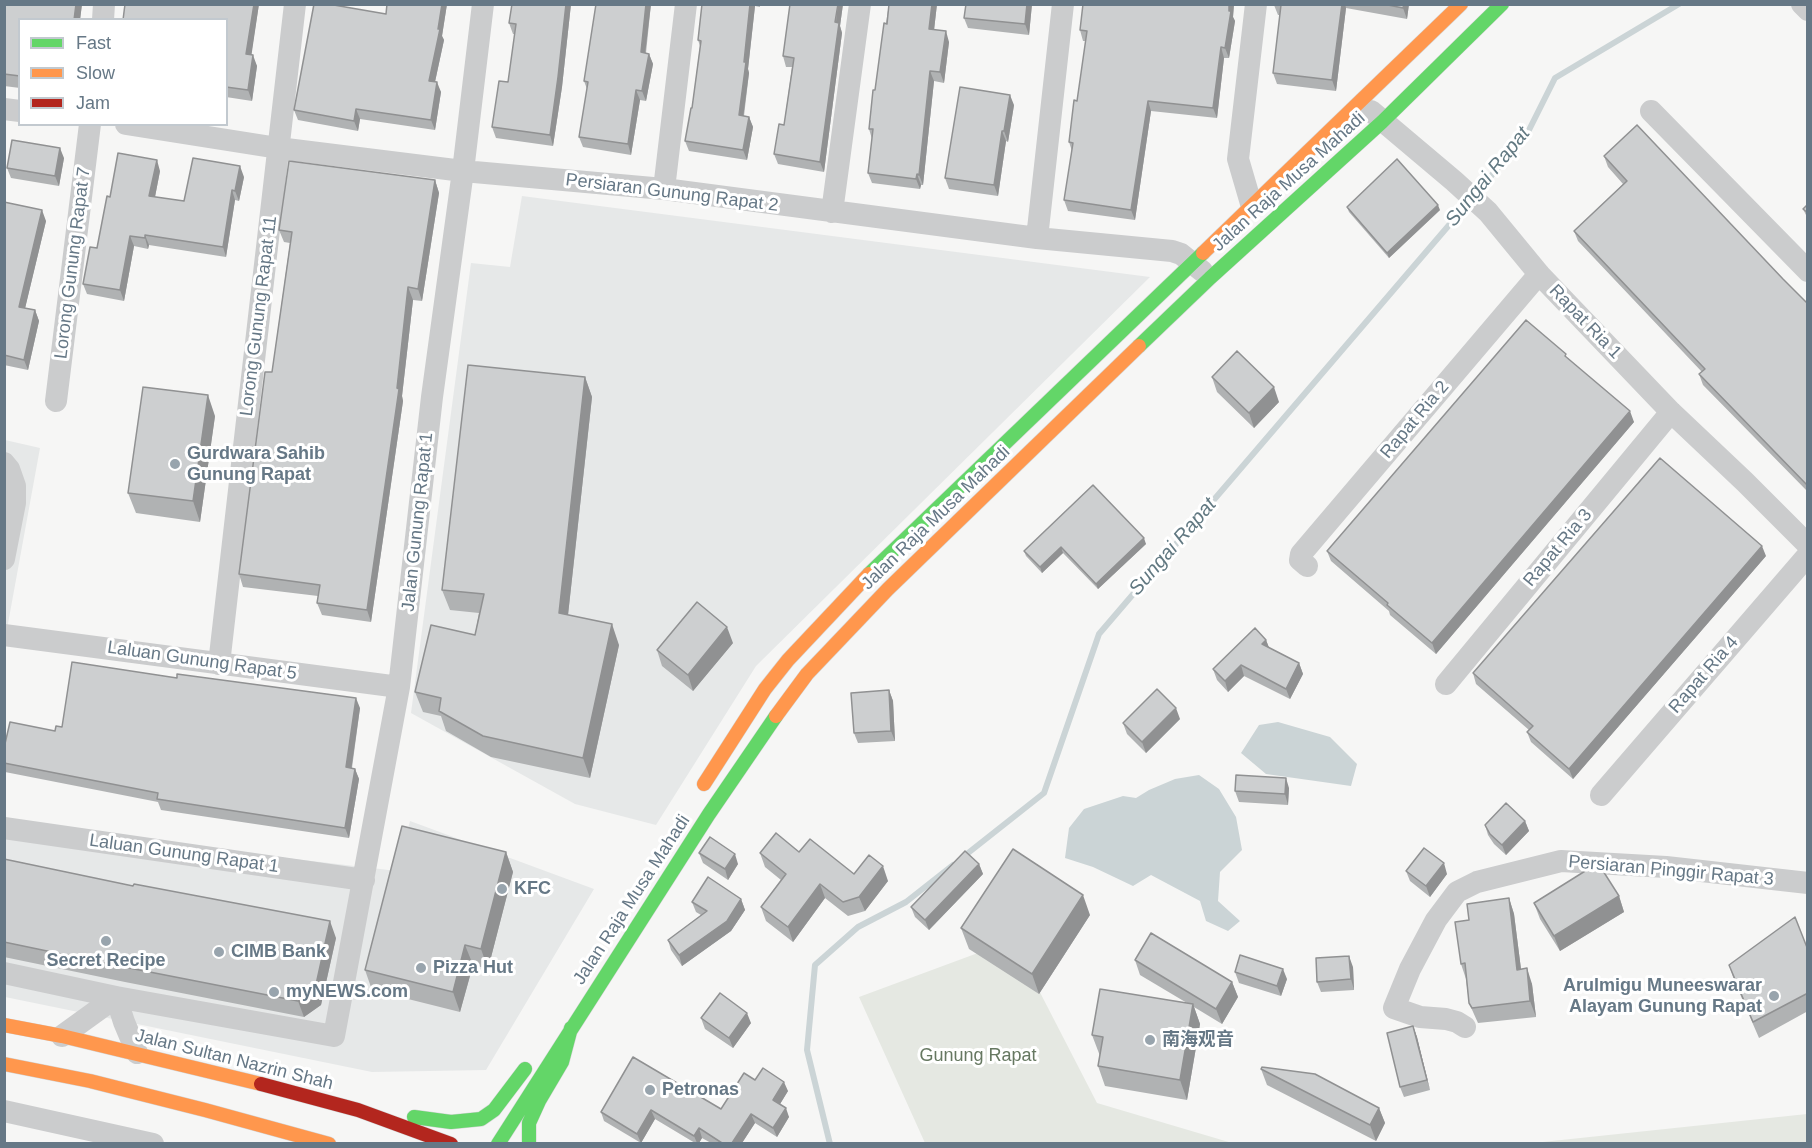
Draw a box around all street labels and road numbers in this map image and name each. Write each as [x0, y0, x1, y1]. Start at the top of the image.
street label: Jalan Raja Musa Mahadi [1208, 108, 1370, 256]
street label: Lorong Gunung Rapat 7 [51, 166, 95, 360]
street label: Persiaran Gunung Rapat 2 [564, 169, 780, 217]
street label: Lorong Gunung Rapat 11 [236, 215, 282, 417]
street label: Rapat Ria 1 [1544, 280, 1626, 364]
street label: Rapat Ria 2 [1376, 377, 1454, 463]
street label: Jalan Gunung Rapat 1 [398, 431, 438, 613]
street label: Jalan Raja Musa Mahadi [857, 441, 1015, 595]
street label: Rapat Ria 3 [1519, 505, 1597, 591]
street label: Rapat Ria 4 [1665, 632, 1743, 718]
street label: Laluan Gunung Rapat 5 [106, 637, 298, 685]
street label: Jalan Raja Musa Mahadi [569, 811, 695, 989]
street label: Laluan Gunung Rapat 1 [88, 830, 280, 878]
street label: Persiaran Pinggir Rapat 3 [1567, 851, 1775, 891]
street label: Jalan Sultan Nazrin Shah [133, 1025, 335, 1095]

